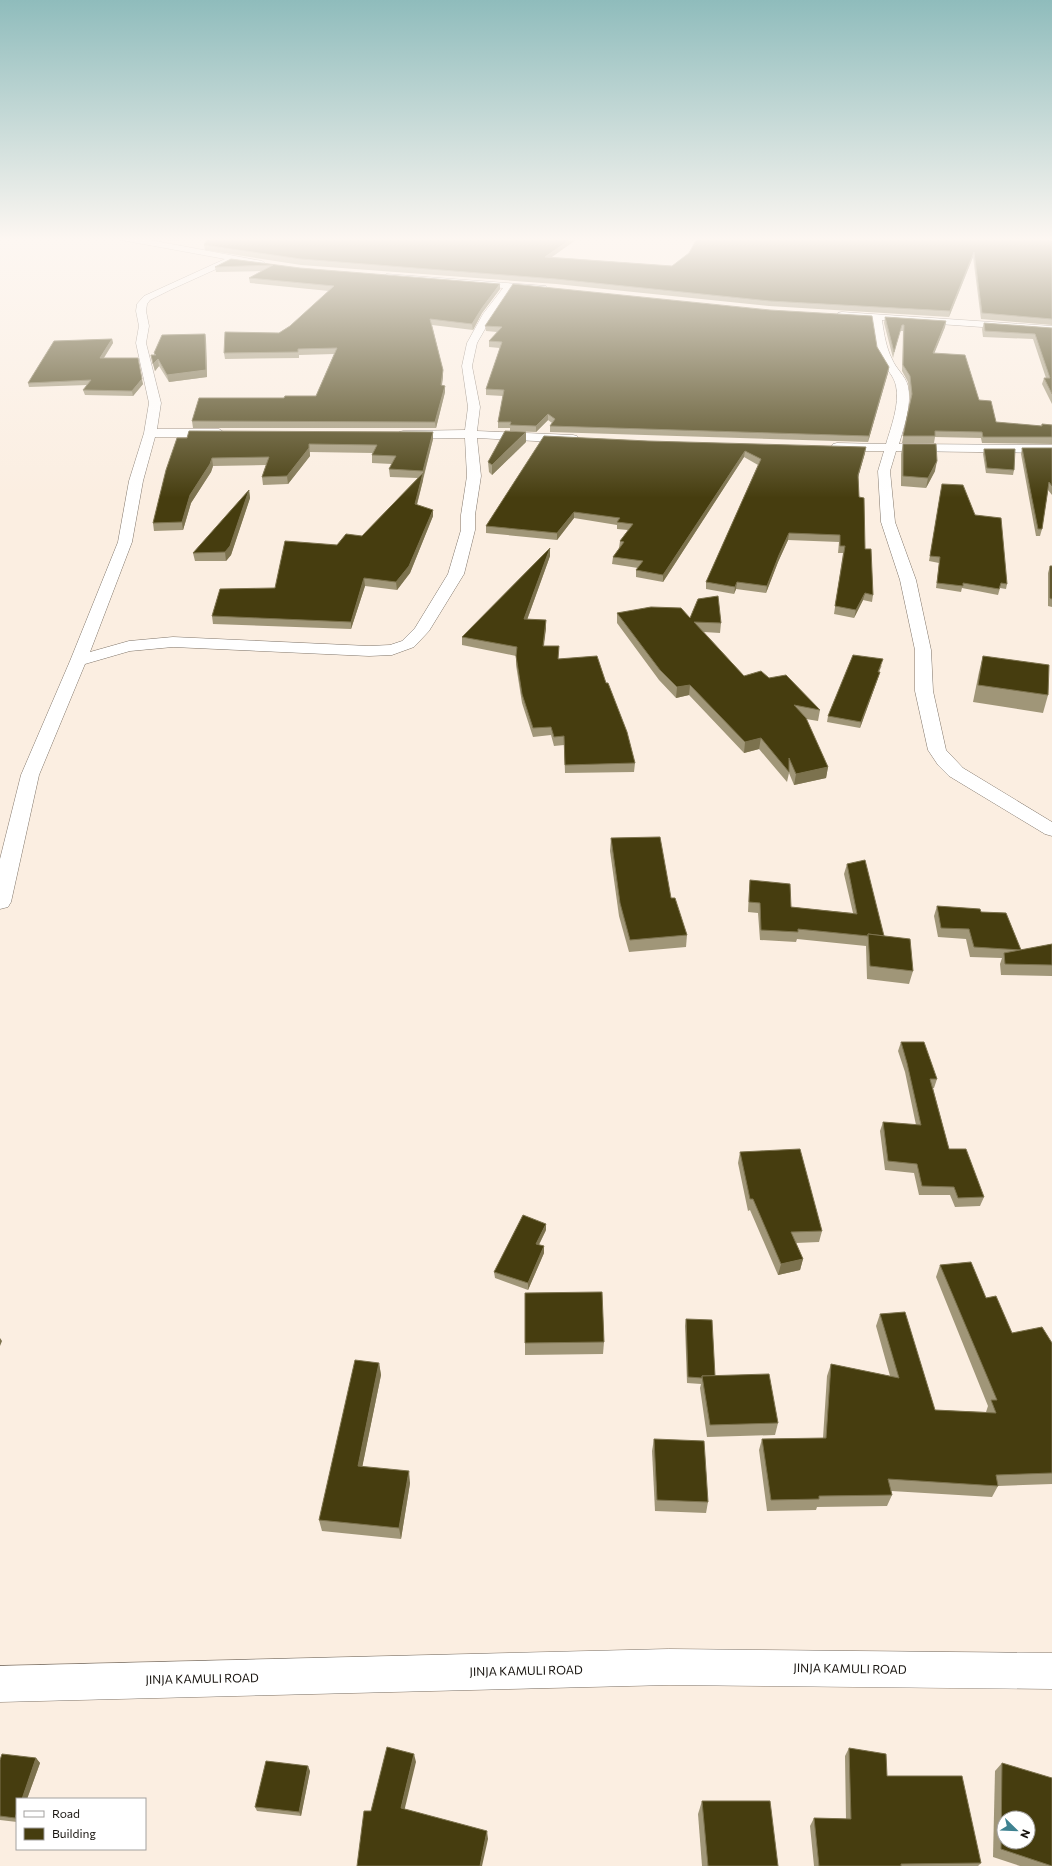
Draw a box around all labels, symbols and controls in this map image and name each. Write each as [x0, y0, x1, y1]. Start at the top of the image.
street label: JINJA KAMULI ROAD [793, 1660, 907, 1677]
street label: JINJA KAMULI ROAD [469, 1662, 583, 1679]
street label: JINJA KAMULI ROAD [145, 1670, 259, 1687]
legend [16, 1798, 146, 1850]
text: Road [52, 1806, 80, 1820]
north arrow [996, 1810, 1036, 1850]
text: Building [52, 1826, 96, 1840]
text: N [1018, 1828, 1033, 1840]

